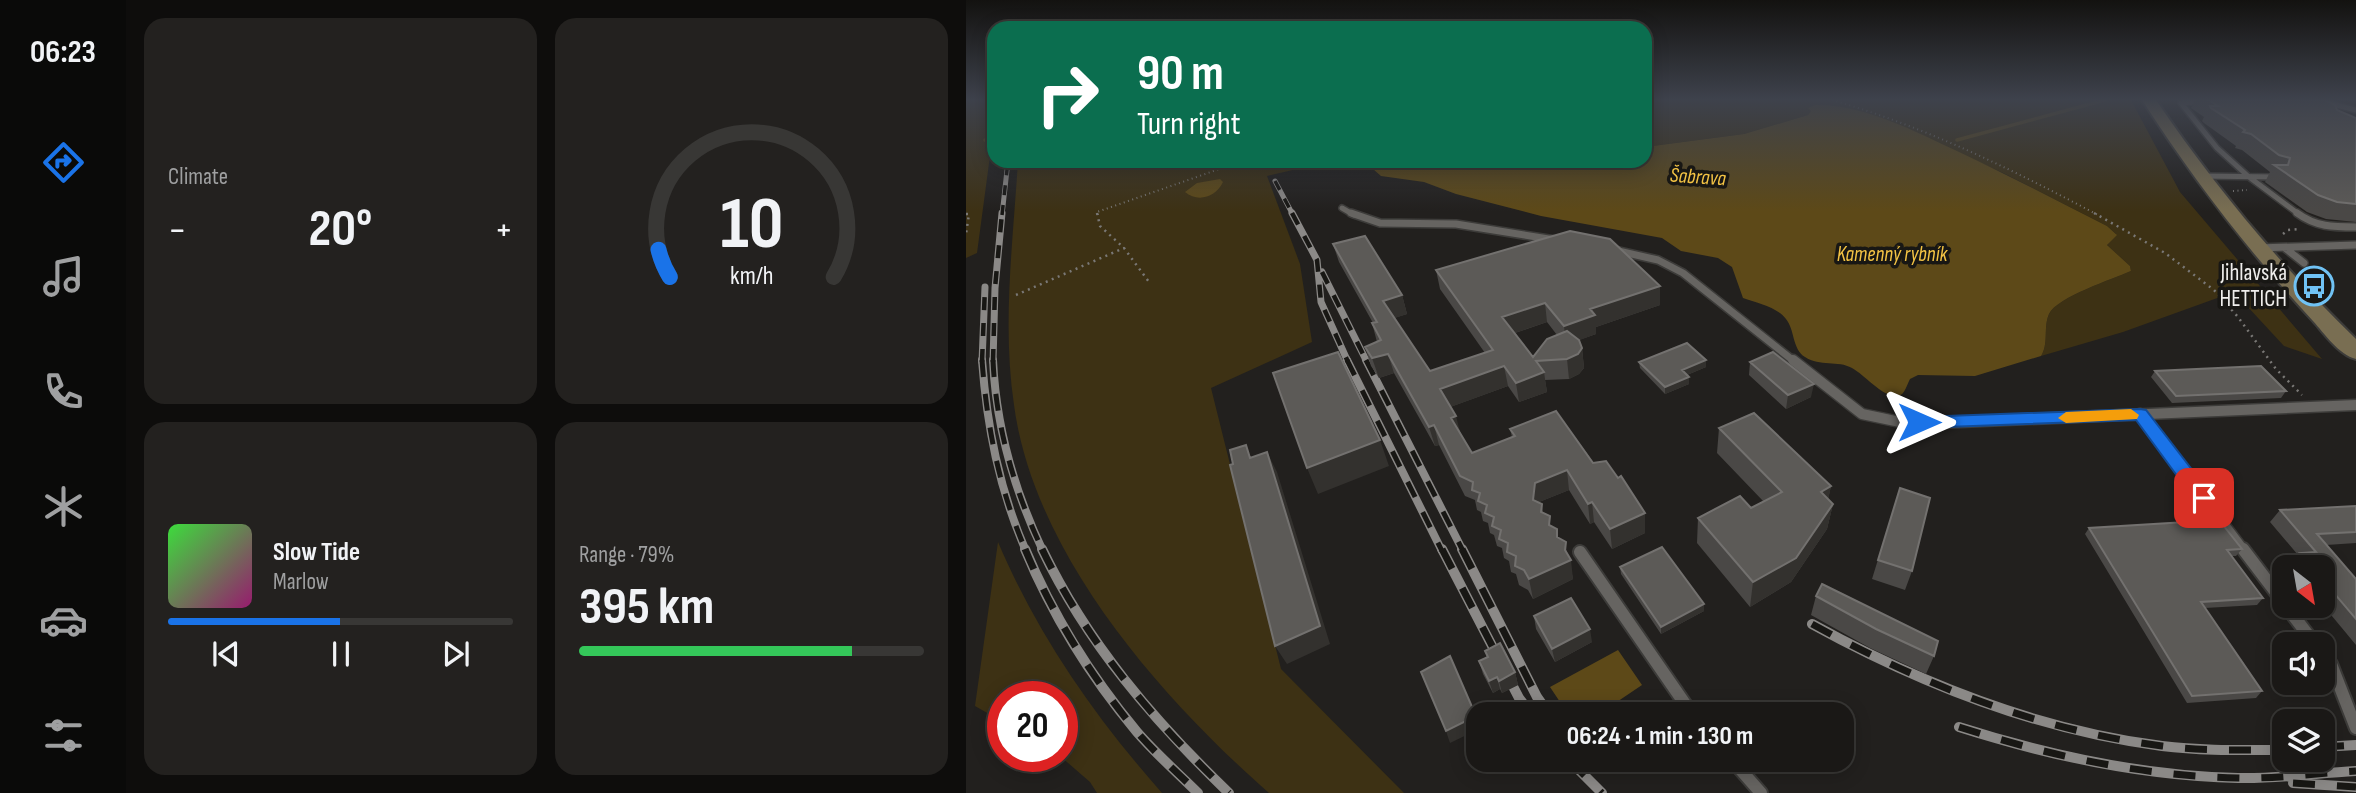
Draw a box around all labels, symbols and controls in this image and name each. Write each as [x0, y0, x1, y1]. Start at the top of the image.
text: 06:23 [30, 33, 96, 72]
text: 90 m [1137, 45, 1224, 104]
icon: right [1022, 49, 1113, 140]
text: Turn right [1137, 105, 1241, 144]
icon: directions [39, 138, 88, 187]
text: Climate [168, 163, 228, 191]
water label: Šabrava [1669, 163, 1727, 191]
text: 10 [720, 181, 783, 269]
text: 20° [309, 198, 372, 261]
text: − [168, 208, 187, 253]
text: + [494, 208, 513, 253]
water label: Kamenný rybník [1837, 242, 1948, 267]
icon: music [39, 252, 88, 301]
place label: Jihlavská HETTICH [2219, 259, 2287, 313]
text: km/h [730, 261, 773, 292]
bus stop icon: Jihlavská HETTICH [2293, 265, 2335, 307]
icon: phone [39, 367, 88, 416]
position arrow [1882, 385, 1956, 459]
pin [2174, 468, 2234, 528]
icon: arrive [2185, 479, 2223, 517]
icon: climate [39, 482, 88, 531]
text: Slow Tide [273, 537, 360, 568]
text: Range · 79% [579, 541, 674, 569]
north arrow [2272, 555, 2334, 618]
map controls [2272, 555, 2335, 772]
text: Marlow [273, 568, 329, 596]
text: 395 km [579, 576, 714, 639]
icon: car [39, 596, 88, 645]
button: sound [2272, 632, 2335, 695]
icon: previous [207, 635, 245, 673]
icon: pause [322, 635, 360, 673]
icon: next [437, 635, 475, 673]
speed limit sign: 20 [987, 681, 1078, 772]
button: layers [2272, 709, 2335, 772]
icon: filters [39, 711, 88, 760]
text: 06:24 · 1 min · 130 m [1567, 721, 1753, 752]

